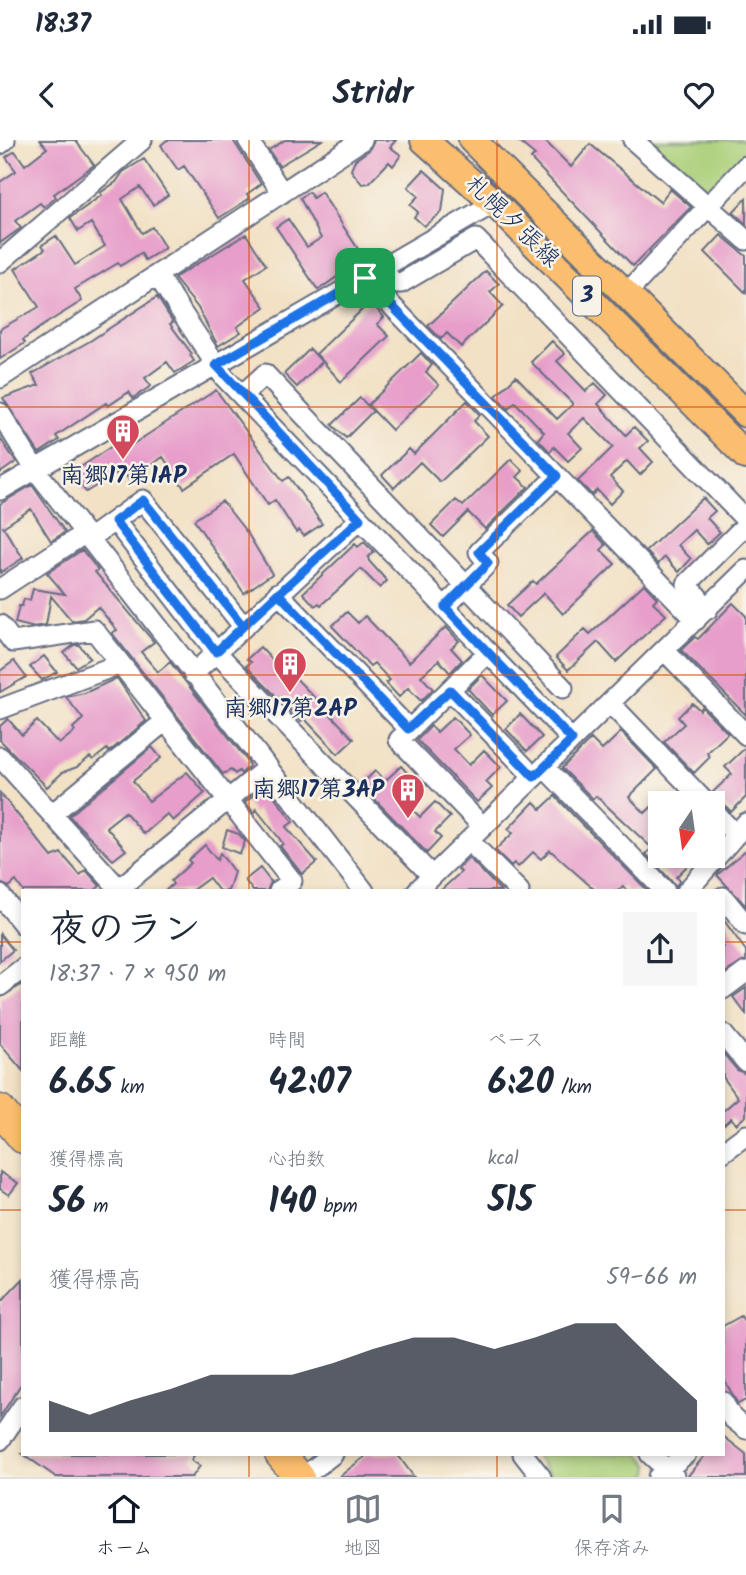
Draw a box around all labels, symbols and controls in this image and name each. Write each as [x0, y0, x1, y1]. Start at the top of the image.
text: 18:37 [35, 4, 91, 46]
text: Stridr [333, 69, 413, 120]
icon: back [28, 76, 66, 114]
icon: heart [680, 76, 718, 114]
street label: 札幌夕張線 [455, 166, 569, 278]
pin [335, 248, 395, 308]
icon: arrive [346, 259, 384, 297]
road number: 3 [573, 276, 601, 316]
building icon: 南郷17第1AP [104, 412, 142, 461]
place label: 南郷17第1AP [60, 457, 187, 496]
building icon: 南郷17第2AP [271, 645, 309, 694]
place label: 南郷17第2AP [224, 690, 357, 729]
place label: 南郷17第3AP [252, 771, 385, 810]
building icon: 南郷17第3AP [389, 771, 427, 820]
north arrow [648, 791, 724, 868]
map controls [648, 791, 725, 868]
text: 夜のラン [49, 901, 201, 961]
button: share [623, 912, 697, 986]
text: 18:37 · 7 × 950 m [49, 957, 226, 993]
text: 距離 [49, 1026, 87, 1056]
text: 時間 [268, 1026, 306, 1056]
text: ペース [488, 1026, 544, 1056]
text: 6.65 [49, 1056, 113, 1112]
text: 42:07 [268, 1056, 351, 1112]
text: 6:20 [488, 1056, 554, 1112]
text: km [113, 1073, 145, 1103]
text: /km [554, 1073, 592, 1103]
text: kcal [488, 1144, 519, 1174]
text: 獲得標高 [49, 1145, 125, 1175]
text: 心拍数 [268, 1145, 325, 1175]
text: 515 [488, 1174, 534, 1230]
text: 56 [49, 1175, 86, 1231]
text: 140 [268, 1175, 316, 1231]
text: m [86, 1192, 108, 1222]
text: bpm [316, 1192, 358, 1222]
text: 59–66 m [606, 1260, 697, 1296]
text: 獲得標高 [49, 1263, 141, 1299]
tab: ホーム [96, 1490, 152, 1564]
tab: 地図 [344, 1490, 382, 1564]
tab: 保存済み [574, 1490, 650, 1564]

